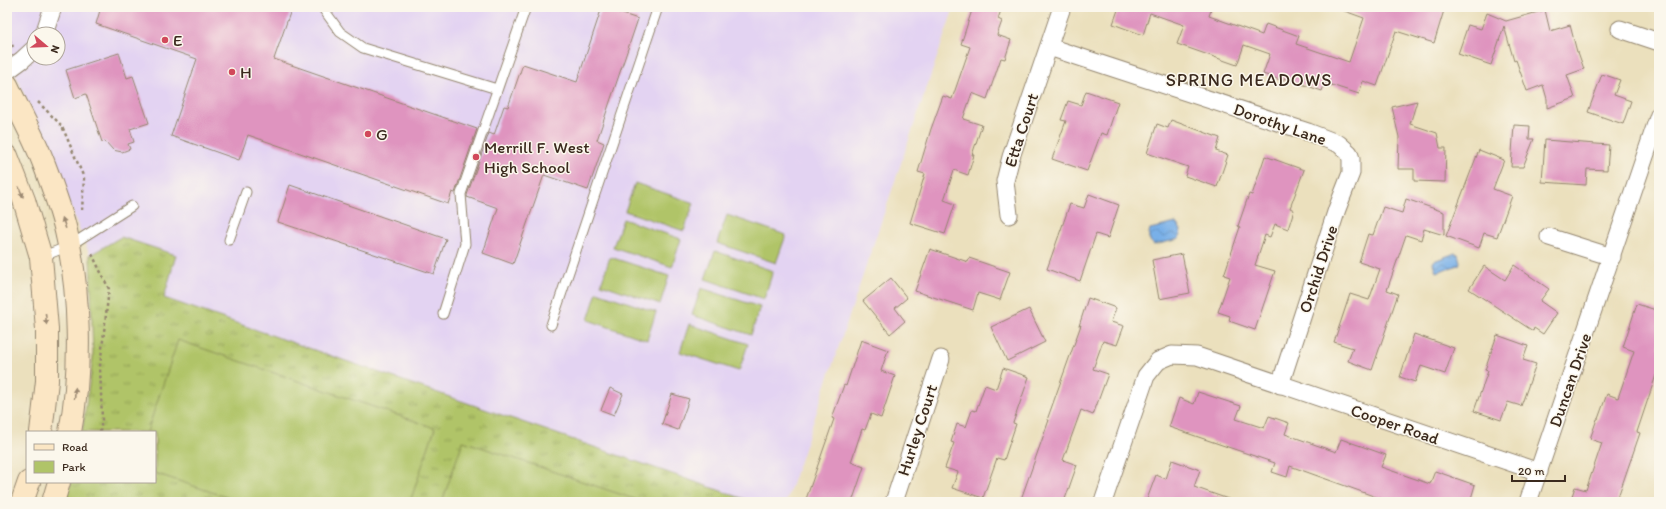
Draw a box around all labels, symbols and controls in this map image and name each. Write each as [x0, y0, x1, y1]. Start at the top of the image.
north arrow [26, 26, 66, 66]
place label: E [173, 30, 182, 50]
marker: E [160, 35, 170, 45]
text: N [48, 43, 62, 55]
place label: H [240, 62, 252, 82]
marker: H [227, 67, 237, 77]
district label: SPRING MEADOWS [1166, 69, 1332, 91]
street label: Etta Court [1000, 90, 1042, 169]
street label: Dorothy Lane [1231, 99, 1329, 149]
place label: G [376, 124, 388, 144]
marker: G [363, 129, 373, 139]
place label: Merrill F. West High School [484, 137, 590, 177]
marker: Merrill F. West High School [471, 152, 481, 162]
one-way arrow [19, 187, 25, 199]
one-way arrow [60, 216, 66, 228]
street label: Orchid Drive [1294, 222, 1342, 316]
one-way arrow [43, 313, 50, 325]
street label: Duncan Drive [1545, 330, 1595, 430]
street label: Hurley Court [893, 381, 941, 478]
one-way arrow [71, 387, 78, 399]
street label: Cooper Road [1348, 400, 1443, 449]
legend [26, 431, 156, 483]
text: Road [62, 440, 88, 454]
scale bar [1512, 457, 1565, 483]
text: Park [62, 460, 86, 474]
text: 20 m [1518, 464, 1545, 478]

